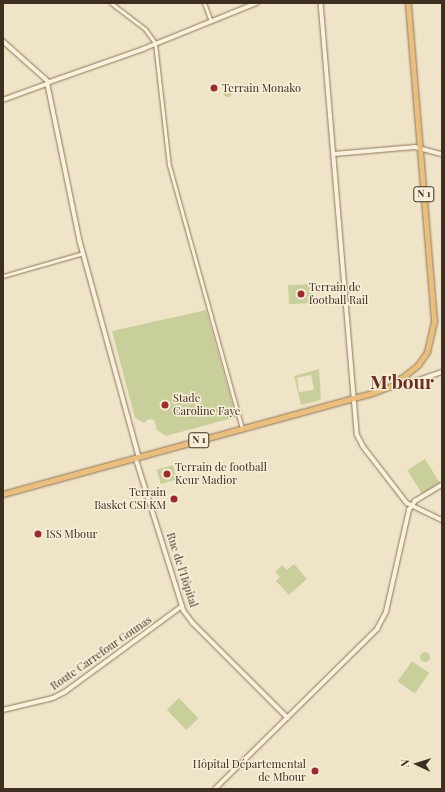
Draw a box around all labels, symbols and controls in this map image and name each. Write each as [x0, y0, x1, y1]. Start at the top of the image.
place label: Terrain Monako [222, 81, 301, 95]
marker: Terrain Monako [209, 83, 219, 93]
road number: N 1 [413, 186, 435, 202]
place label: Terrain de football Rail [309, 281, 368, 307]
marker: Terrain de football Rail [296, 289, 306, 299]
district label: M'bour [370, 371, 434, 393]
place label: Stade Caroline Faye [173, 392, 240, 418]
marker: Stade Caroline Faye [160, 400, 170, 410]
road number: N 1 [188, 432, 210, 448]
place label: Terrain de football Keur Madior [175, 461, 267, 487]
marker: Terrain de football Keur Madior [162, 469, 172, 479]
place label: Terrain Basket CSI KM [94, 486, 166, 512]
marker: Terrain Basket CSI KM [169, 494, 179, 504]
place label: ISS Mbour [46, 527, 97, 541]
marker: ISS Mbour [33, 529, 43, 539]
street label: Rue de l'Hôpital [164, 531, 200, 609]
street label: Route Carrefour Gounas [48, 613, 154, 693]
north arrow [397, 744, 437, 784]
place label: Hôpital Départemental de Mbour [193, 758, 306, 784]
text: N [397, 759, 412, 768]
marker: Hôpital Départemental de Mbour [309, 765, 321, 777]

